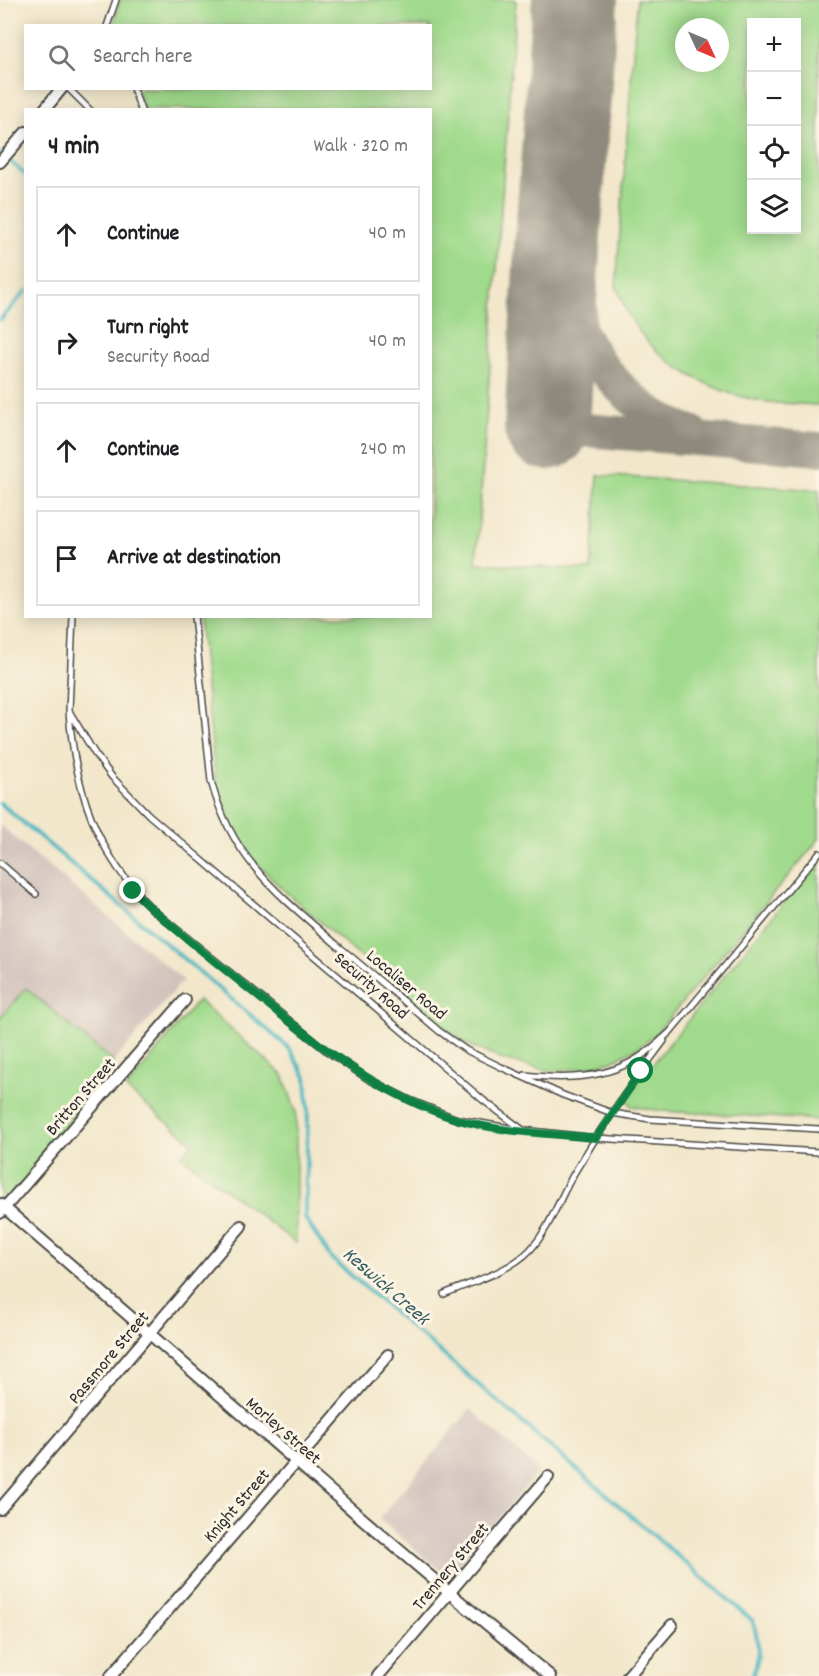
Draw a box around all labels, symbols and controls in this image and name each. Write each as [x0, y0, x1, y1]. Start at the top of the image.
north arrow [675, 18, 729, 72]
map controls [747, 18, 801, 234]
button: + [747, 18, 801, 72]
search box [24, 24, 432, 90]
icon: search [45, 41, 78, 74]
text: Search here [93, 42, 192, 73]
button: − [747, 72, 801, 126]
button: locate [747, 126, 801, 180]
text: 4 min [48, 129, 99, 166]
text: Walk · 320 m [314, 133, 408, 161]
button: layers [747, 180, 801, 234]
icon: ahead [50, 218, 83, 251]
text: Continue [107, 219, 179, 250]
text: 40 m [368, 220, 406, 248]
text: Turn right [107, 313, 189, 344]
icon: right [50, 326, 83, 359]
text: 40 m [368, 328, 406, 356]
text: Security Road [107, 344, 210, 372]
icon: ahead [50, 434, 83, 467]
text: Continue [107, 435, 179, 466]
text: 240 m [360, 436, 406, 464]
icon: arrive [50, 542, 83, 575]
text: Arrive at destination [107, 543, 281, 574]
route end [119, 877, 145, 903]
street label: Localiser Road [360, 945, 451, 1027]
street label: Security Road [327, 947, 413, 1027]
street label: Britton Street [41, 1053, 123, 1142]
route start [627, 1057, 653, 1083]
water label: Keswick Creek [335, 1242, 436, 1334]
street label: Passmore Street [64, 1306, 157, 1411]
street label: Morley Street [239, 1392, 326, 1472]
street label: Knight Street [199, 1464, 277, 1549]
street label: Trennery Street [408, 1518, 496, 1617]

